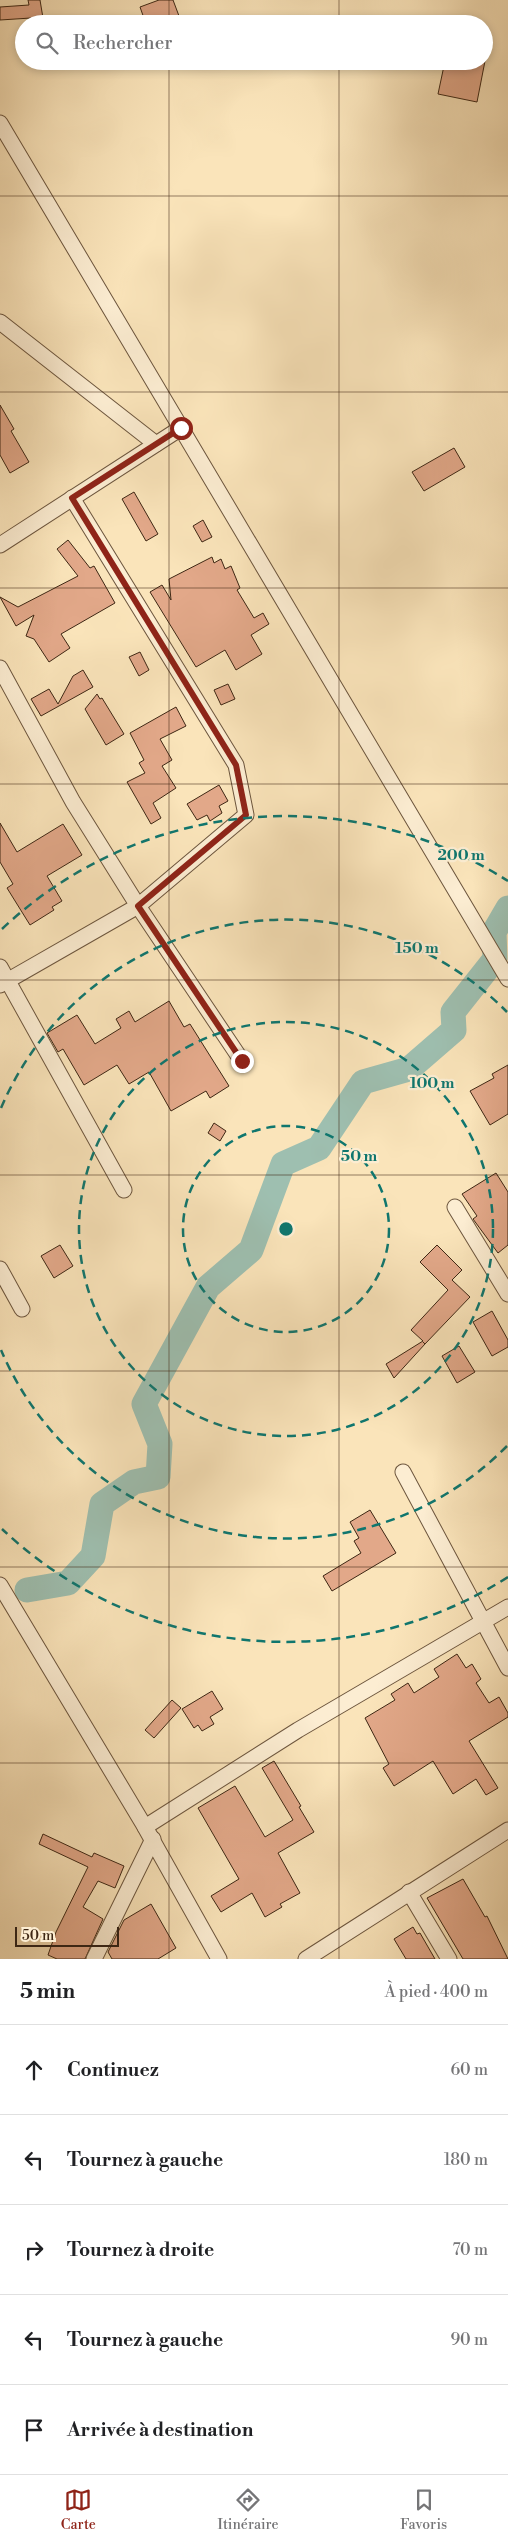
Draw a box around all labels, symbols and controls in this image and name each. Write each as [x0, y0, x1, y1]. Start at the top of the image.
search box [15, 15, 493, 70]
icon: search [33, 29, 61, 57]
text: Rechercher [73, 31, 172, 55]
route start [170, 417, 193, 440]
text: 200 m [437, 846, 485, 865]
text: 150 m [395, 939, 439, 958]
route end [231, 1050, 254, 1073]
text: 100 m [410, 1074, 455, 1093]
text: 50 m [341, 1147, 377, 1166]
centre of rings [277, 1220, 295, 1238]
scale bar [15, 1924, 119, 1947]
text: 50 m [22, 1927, 54, 1945]
text: 5 min [20, 1979, 75, 2005]
text: À pied · 400 m [385, 1982, 488, 2002]
icon: ahead [20, 2056, 48, 2084]
text: Continuez [67, 2058, 159, 2082]
text: 60 m [450, 2060, 488, 2080]
icon: left [20, 2146, 48, 2174]
text: Tournez à gauche [67, 2148, 223, 2172]
text: 180 m [444, 2150, 488, 2170]
icon: right [20, 2236, 48, 2264]
text: Tournez à droite [67, 2238, 214, 2262]
text: 70 m [452, 2240, 488, 2260]
icon: left [20, 2326, 48, 2354]
text: Tournez à gauche [67, 2328, 223, 2352]
text: 90 m [450, 2330, 488, 2350]
icon: arrive [20, 2416, 48, 2444]
text: Arrivée à destination [67, 2418, 253, 2442]
tab: Carte [61, 2486, 96, 2534]
tab: Itinéraire [218, 2486, 279, 2534]
tab: Favoris [400, 2486, 447, 2534]

